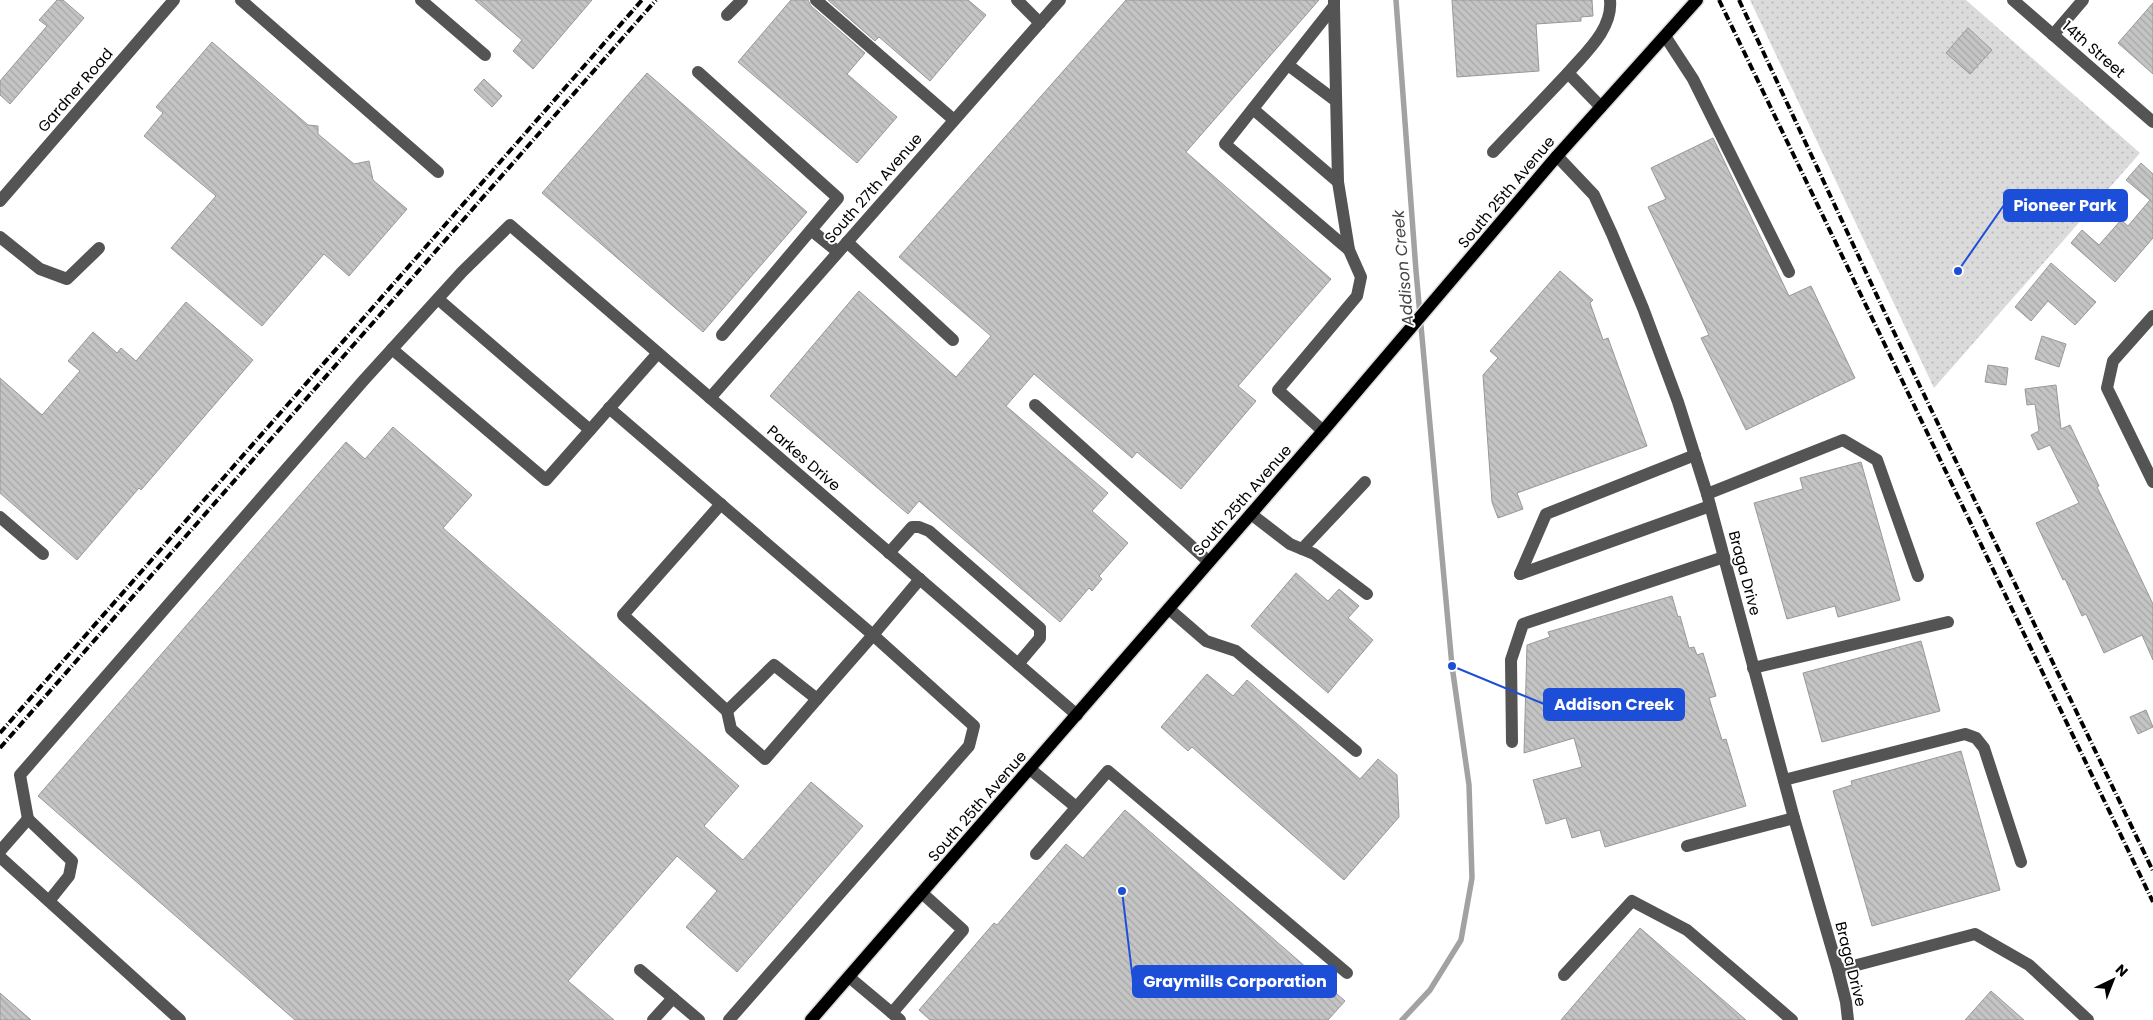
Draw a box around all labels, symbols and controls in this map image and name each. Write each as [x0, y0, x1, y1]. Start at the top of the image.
street label: 14th Street [2058, 16, 2130, 82]
street label: Gardner Road [33, 43, 117, 137]
street label: South 27th Avenue [819, 129, 927, 247]
street label: South 25th Avenue [1453, 131, 1559, 253]
callout: Pioneer Park [2004, 190, 2127, 221]
text: Pioneer Park [2013, 194, 2117, 217]
water label: Addison Creek [1386, 208, 1420, 328]
street label: Parkes Drive [763, 420, 845, 496]
street label: South 25th Avenue [1188, 440, 1296, 560]
street label: Braga Drive [1724, 528, 1766, 618]
callout: Addison Creek [1544, 689, 1684, 720]
text: Addison Creek [1554, 693, 1674, 716]
street label: South 25th Avenue [923, 746, 1031, 866]
street label: Braga Drive [1830, 919, 1872, 1009]
north arrow [2088, 955, 2138, 1005]
text: N [2111, 960, 2133, 981]
callout: Graymills Corporation [1133, 966, 1336, 997]
text: Graymills Corporation [1143, 970, 1327, 993]

